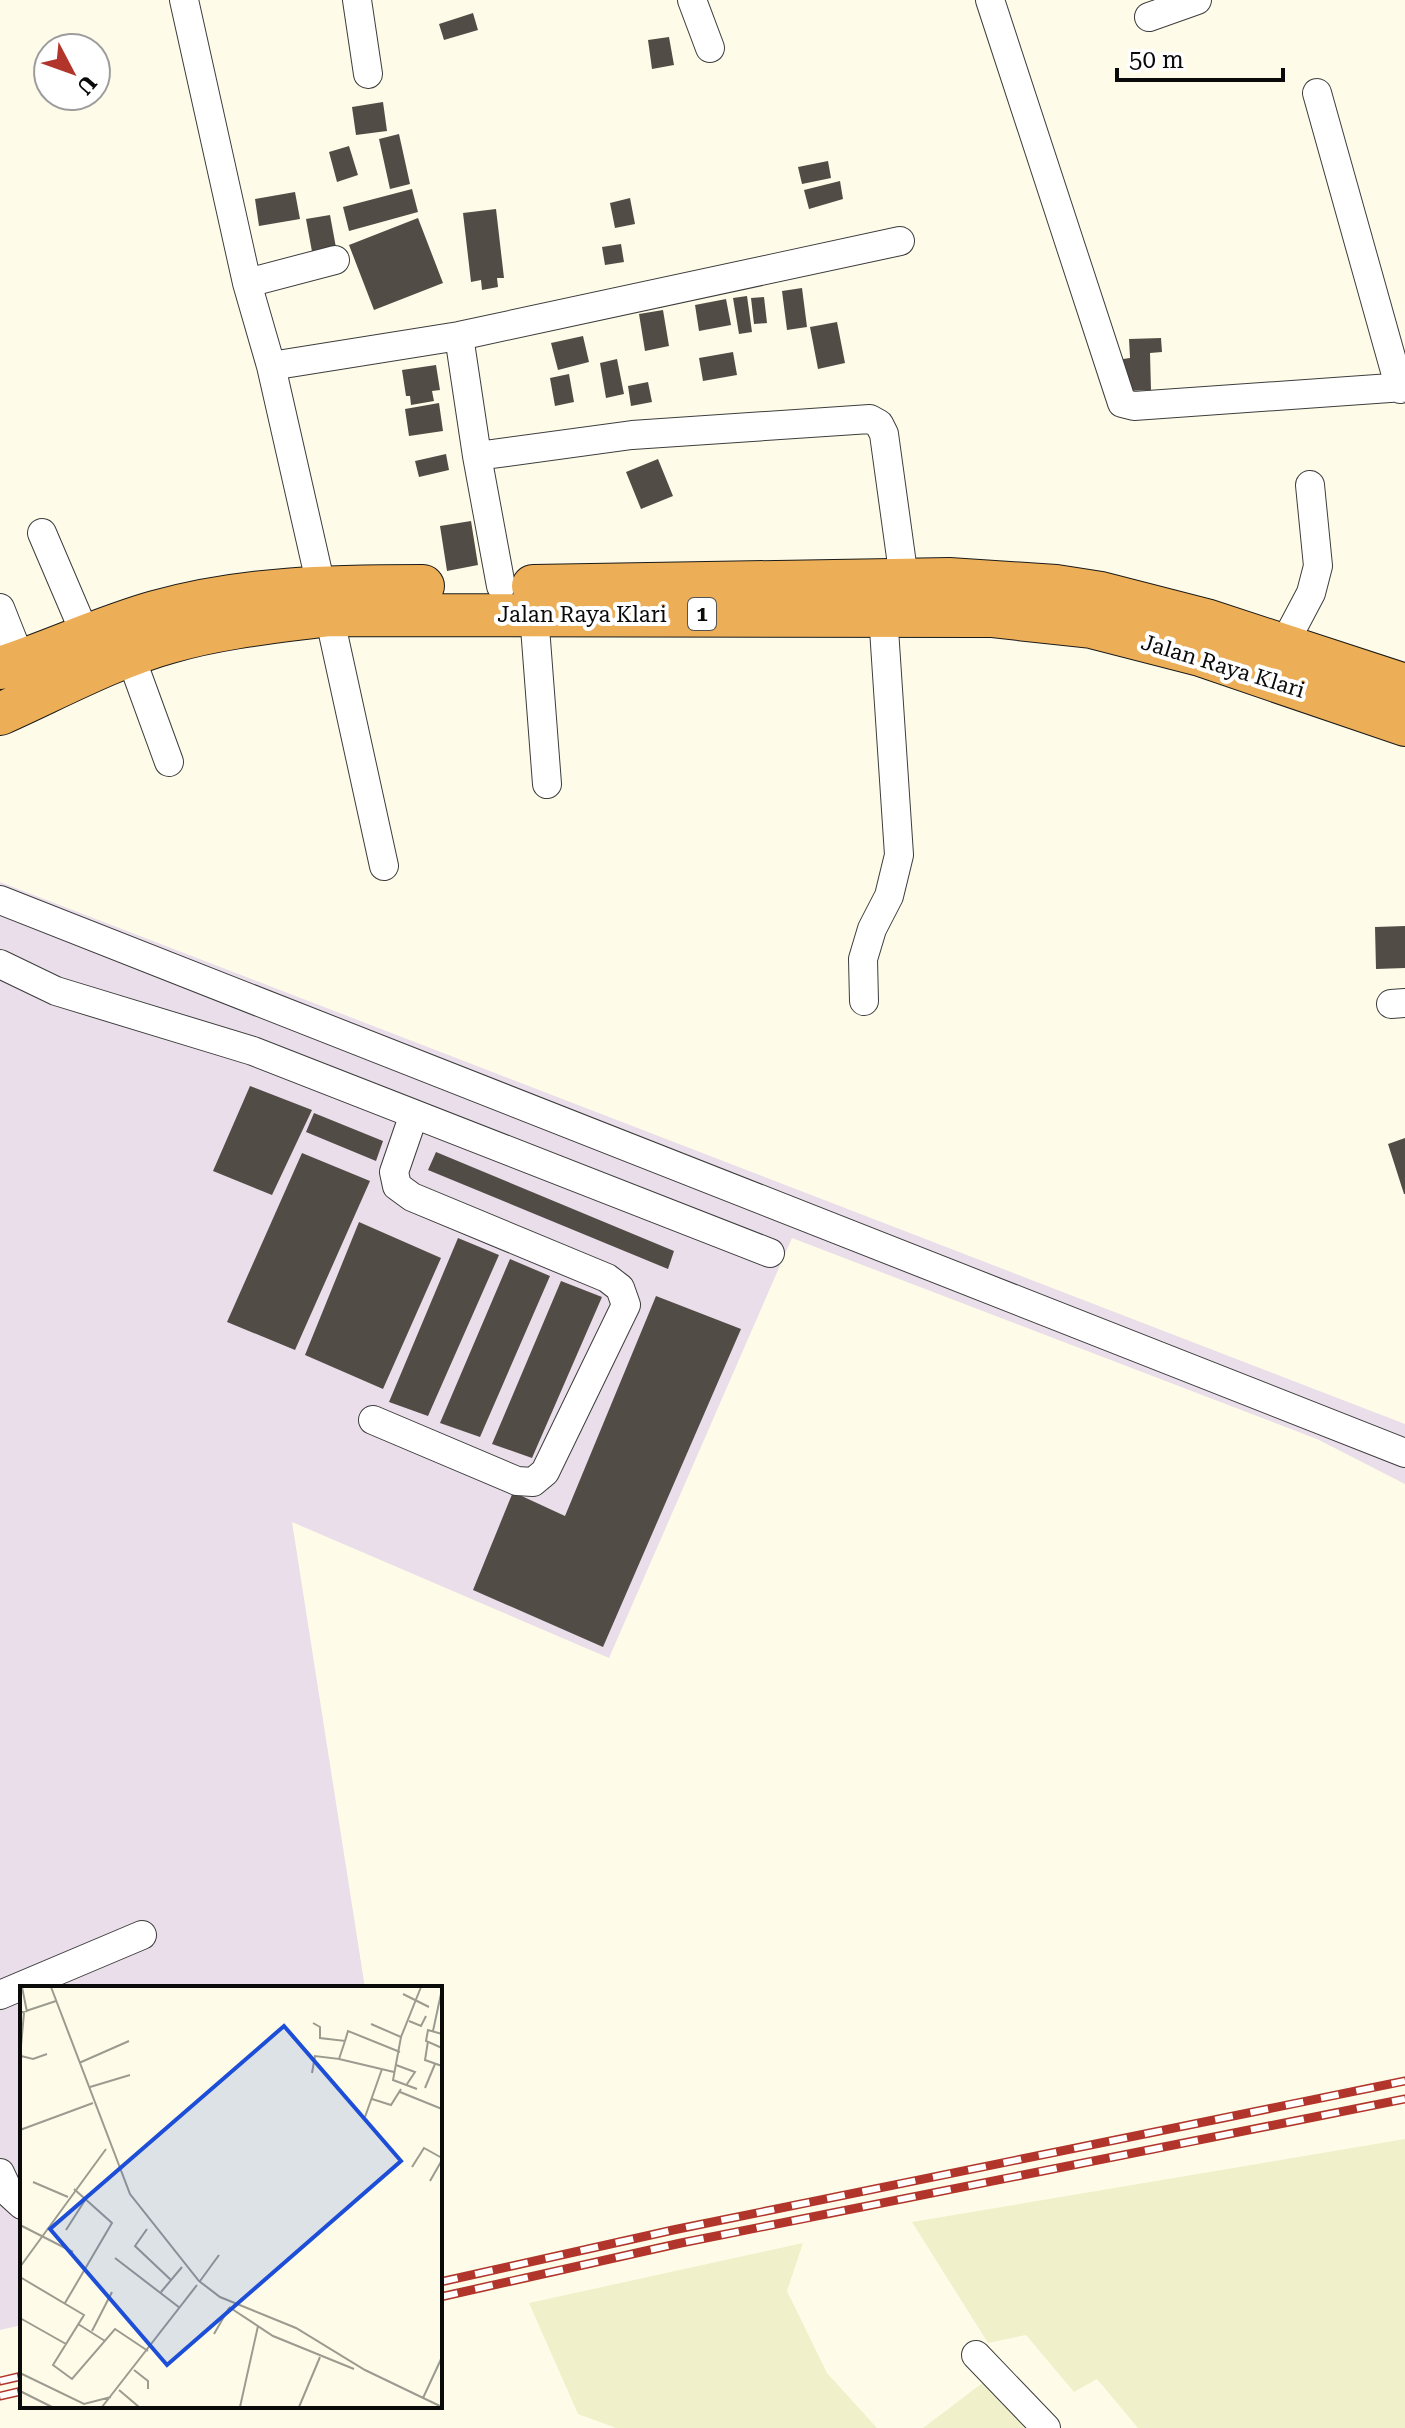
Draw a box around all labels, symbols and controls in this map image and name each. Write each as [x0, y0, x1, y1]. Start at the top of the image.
north arrow [32, 32, 112, 112]
scale bar [1117, 32, 1283, 82]
text: 50 m [1129, 46, 1184, 74]
text: U [72, 70, 102, 99]
road number: 1 [688, 598, 716, 630]
street label: Jalan Raya Klari [497, 602, 667, 627]
street label: Jalan Raya Klari [1138, 629, 1308, 703]
inset map [20, 1986, 442, 2408]

